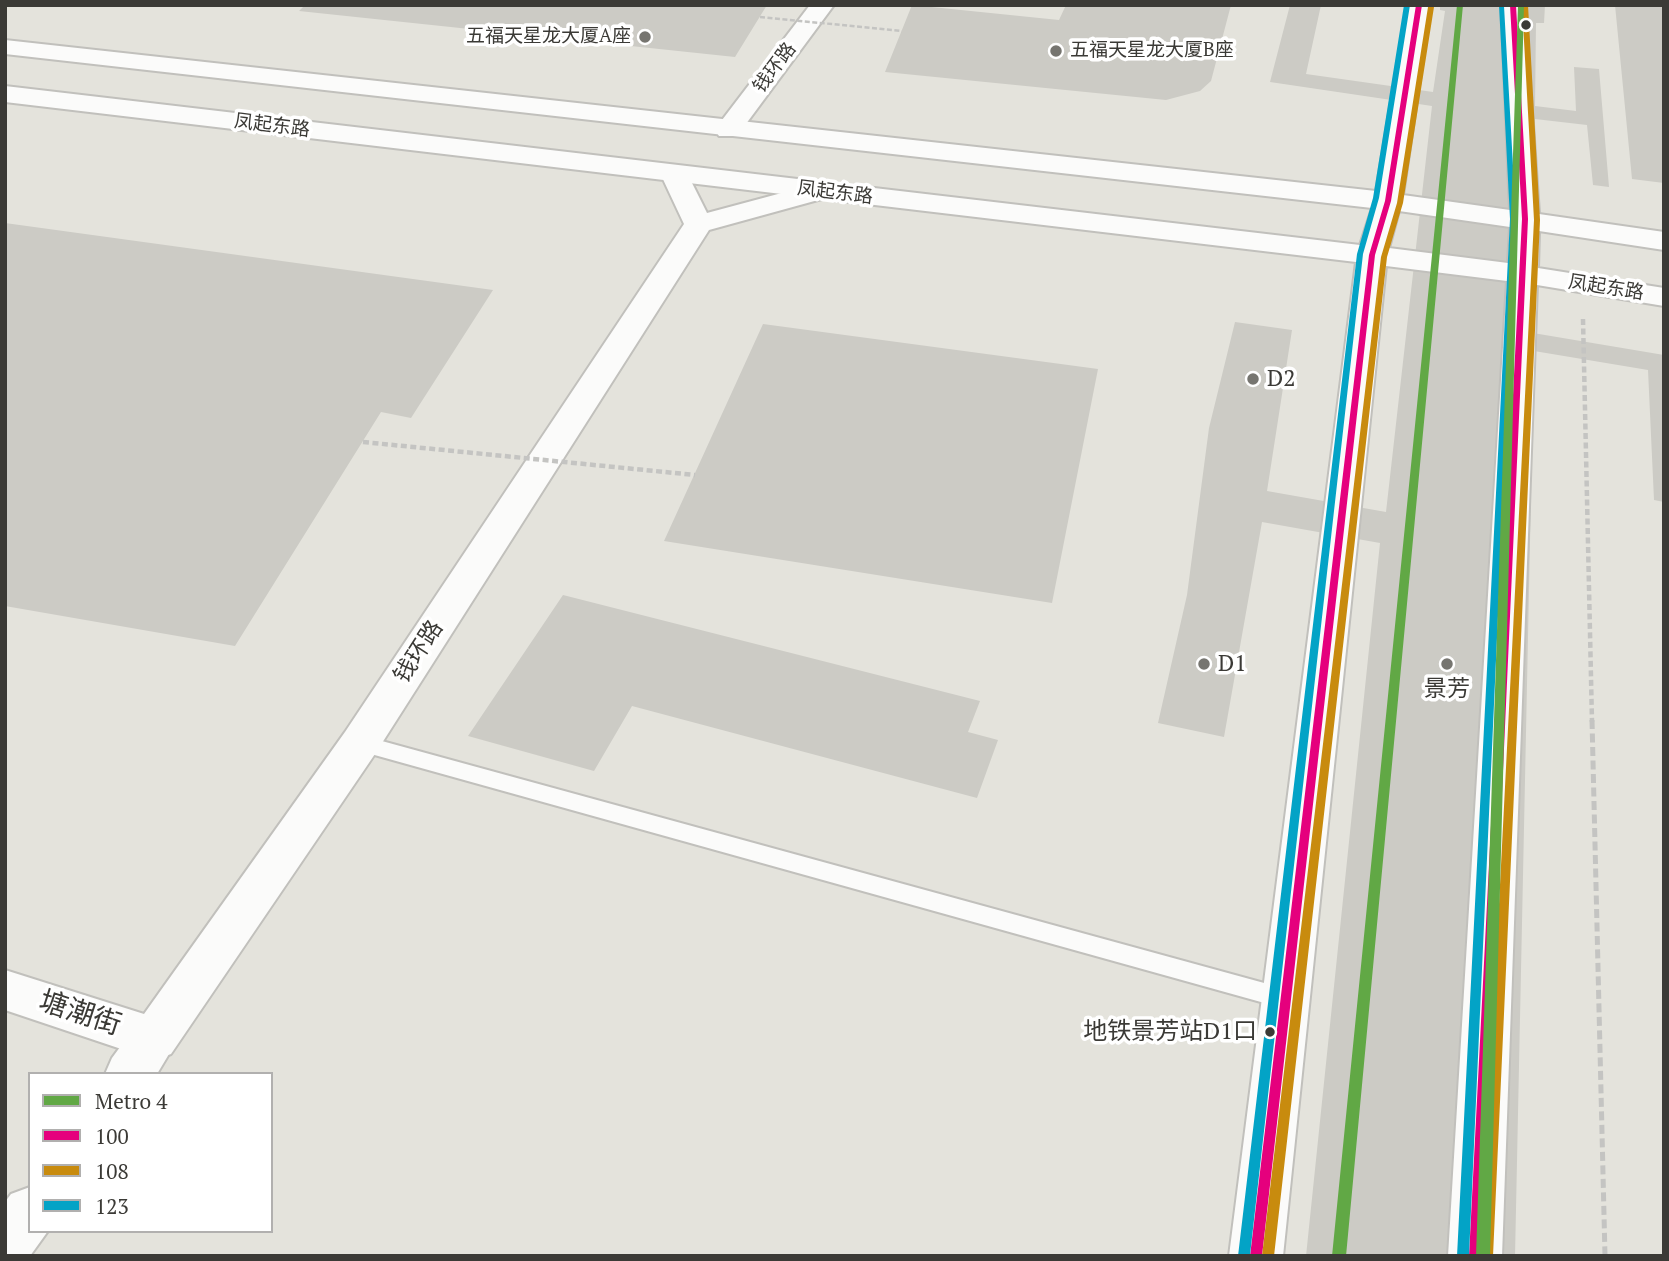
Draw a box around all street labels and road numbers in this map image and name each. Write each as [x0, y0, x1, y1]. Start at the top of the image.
street label: 钱环路 [749, 38, 801, 98]
street label: 凤起东路 [233, 110, 311, 142]
street label: 凤起东路 [796, 177, 874, 209]
street label: 凤起东路 [1567, 271, 1645, 305]
street label: 钱环路 [389, 616, 449, 688]
street label: 塘潮街 [35, 985, 125, 1043]

